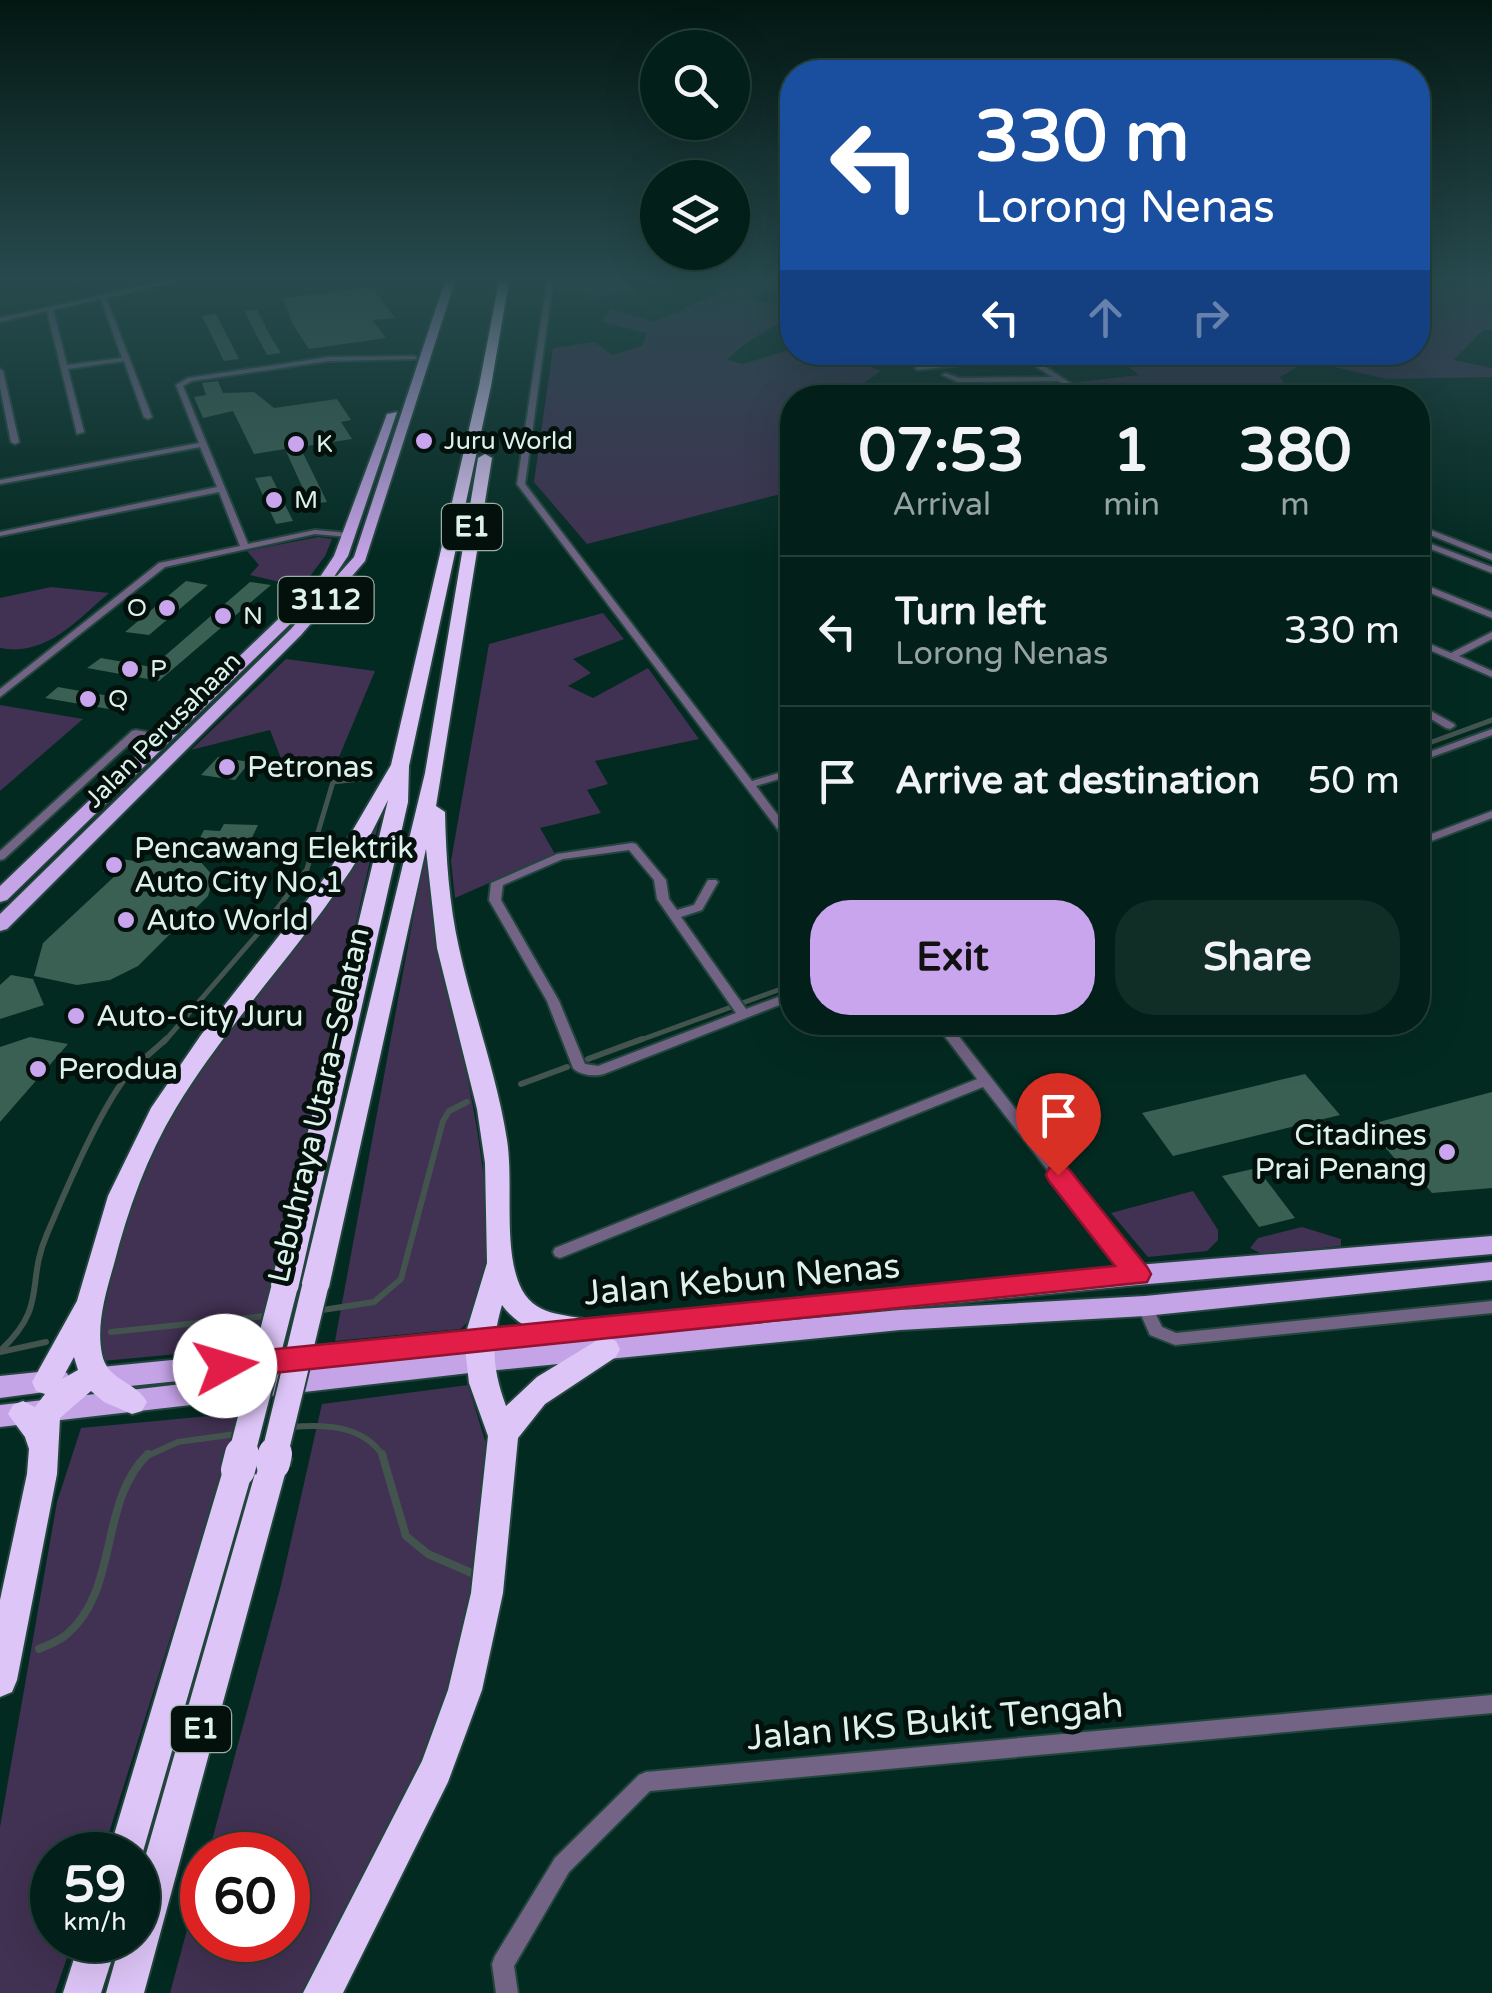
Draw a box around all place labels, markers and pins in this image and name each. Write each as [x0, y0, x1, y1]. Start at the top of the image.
place label: Juru World [444, 426, 573, 456]
place label: K [316, 429, 333, 459]
marker: Juru World [413, 430, 435, 452]
marker: K [285, 433, 307, 455]
place label: M [294, 485, 318, 515]
marker: M [263, 489, 285, 511]
place label: O [127, 593, 147, 623]
marker: O [156, 597, 178, 619]
place label: N [243, 601, 263, 631]
marker: N [212, 605, 234, 627]
place label: P [150, 654, 167, 684]
marker: P [119, 658, 141, 680]
place label: Q [108, 684, 128, 714]
marker: Q [77, 688, 99, 710]
place label: Petronas [247, 749, 374, 786]
marker: Petronas [216, 756, 238, 778]
place label: Pencawang Elektrik Auto City No.1 [134, 830, 414, 901]
marker: Pencawang Elektrik Auto City No.1 [103, 854, 125, 876]
place label: Auto World [146, 902, 309, 939]
marker: Auto World [115, 909, 137, 931]
place label: Auto-City Juru [96, 998, 304, 1035]
marker: Auto-City Juru [65, 1005, 87, 1027]
place label: Perodua [58, 1051, 178, 1088]
marker: Perodua [27, 1058, 49, 1080]
pin [1016, 1073, 1101, 1176]
place label: Citadines Prai Penang [1254, 1117, 1427, 1188]
marker: Citadines Prai Penang [1436, 1141, 1458, 1163]

